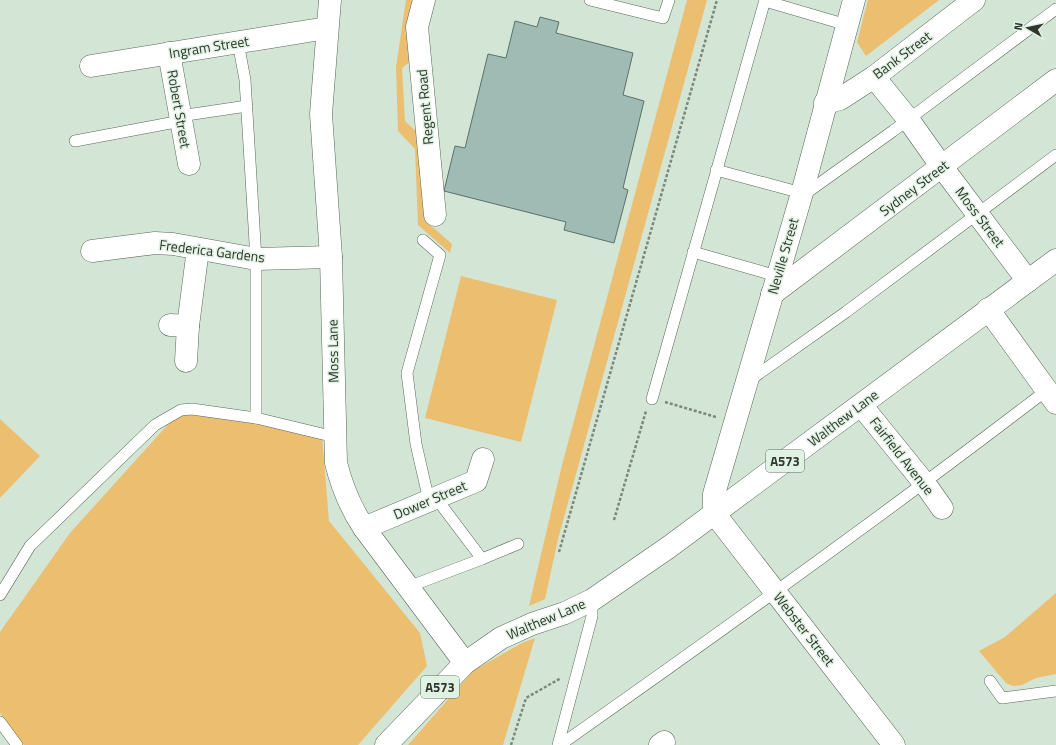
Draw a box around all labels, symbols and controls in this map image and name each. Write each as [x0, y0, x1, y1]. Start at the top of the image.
north arrow [1008, 8, 1048, 48]
text: N [1010, 21, 1027, 31]
street label: Bank Street [868, 25, 936, 84]
street label: Ingram Street [167, 30, 251, 63]
street label: Robert Street [162, 68, 197, 150]
street label: Regent Road [411, 68, 438, 146]
street label: Sydney Street [875, 155, 953, 221]
street label: Moss Street [951, 182, 1010, 252]
street label: Neville Street [762, 215, 804, 297]
street label: Frederica Gardens [158, 234, 266, 267]
street label: Moss Lane [321, 319, 344, 383]
street label: Walthew Lane [803, 384, 883, 451]
street label: Fairfield Avenue [865, 412, 940, 499]
road number: A573 [766, 450, 804, 472]
street label: Dower Street [390, 475, 470, 524]
street label: Webster Street [769, 587, 840, 670]
street label: Walthew Lane [503, 592, 589, 645]
road number: A573 [421, 676, 459, 698]

